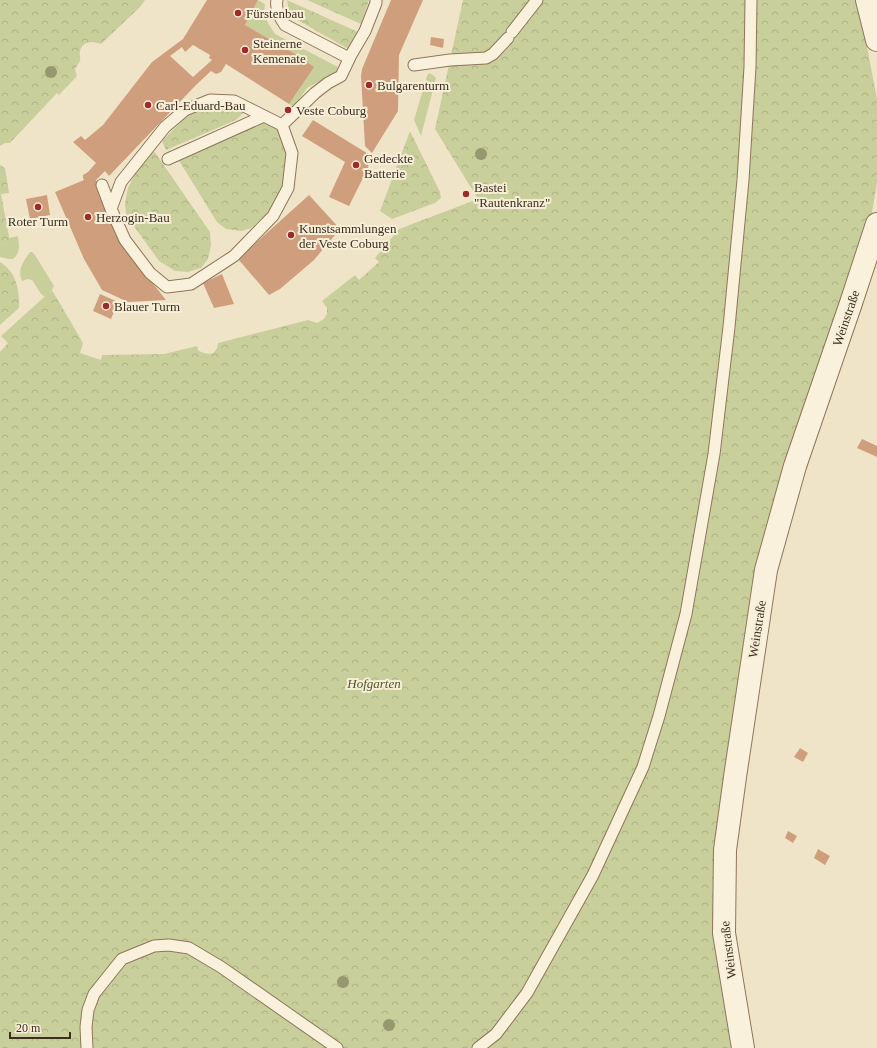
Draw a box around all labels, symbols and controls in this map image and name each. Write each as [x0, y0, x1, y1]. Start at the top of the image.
place label: Fürstenbau [246, 6, 304, 21]
marker: Fürstenbau [233, 8, 243, 18]
place label: Steinerne Kemenate [253, 36, 306, 66]
marker: Steinerne Kemenate [240, 45, 250, 55]
place label: Bulgarenturm [377, 78, 449, 93]
marker: Bulgarenturm [364, 80, 374, 90]
place label: Carl-Eduard-Bau [156, 98, 246, 113]
marker: Carl-Eduard-Bau [143, 100, 153, 110]
place label: Veste Coburg [296, 103, 367, 118]
marker: Veste Coburg [283, 105, 293, 115]
place label: Gedeckte Batterie [364, 151, 413, 181]
marker: Gedeckte Batterie [351, 160, 361, 170]
place label: Bastei "Rautenkranz" [474, 180, 550, 210]
marker: Bastei "Rautenkranz" [461, 189, 471, 199]
marker: Roter Turm [33, 202, 43, 212]
place label: Herzogin-Bau [96, 210, 170, 225]
marker: Herzogin-Bau [83, 212, 93, 222]
place label: Roter Turm [8, 214, 68, 229]
place label: Kunstsammlungen der Veste Coburg [299, 221, 397, 251]
marker: Kunstsammlungen der Veste Coburg [286, 230, 296, 240]
street label: Weinstraße [829, 288, 863, 348]
place label: Blauer Turm [114, 299, 180, 314]
marker: Blauer Turm [101, 301, 111, 311]
street label: Weinstraße [745, 599, 769, 659]
park label: Hofgarten [346, 676, 401, 691]
street label: Weinstraße [717, 920, 739, 980]
scale bar [10, 1014, 70, 1040]
text: 20 m [16, 1021, 41, 1035]

